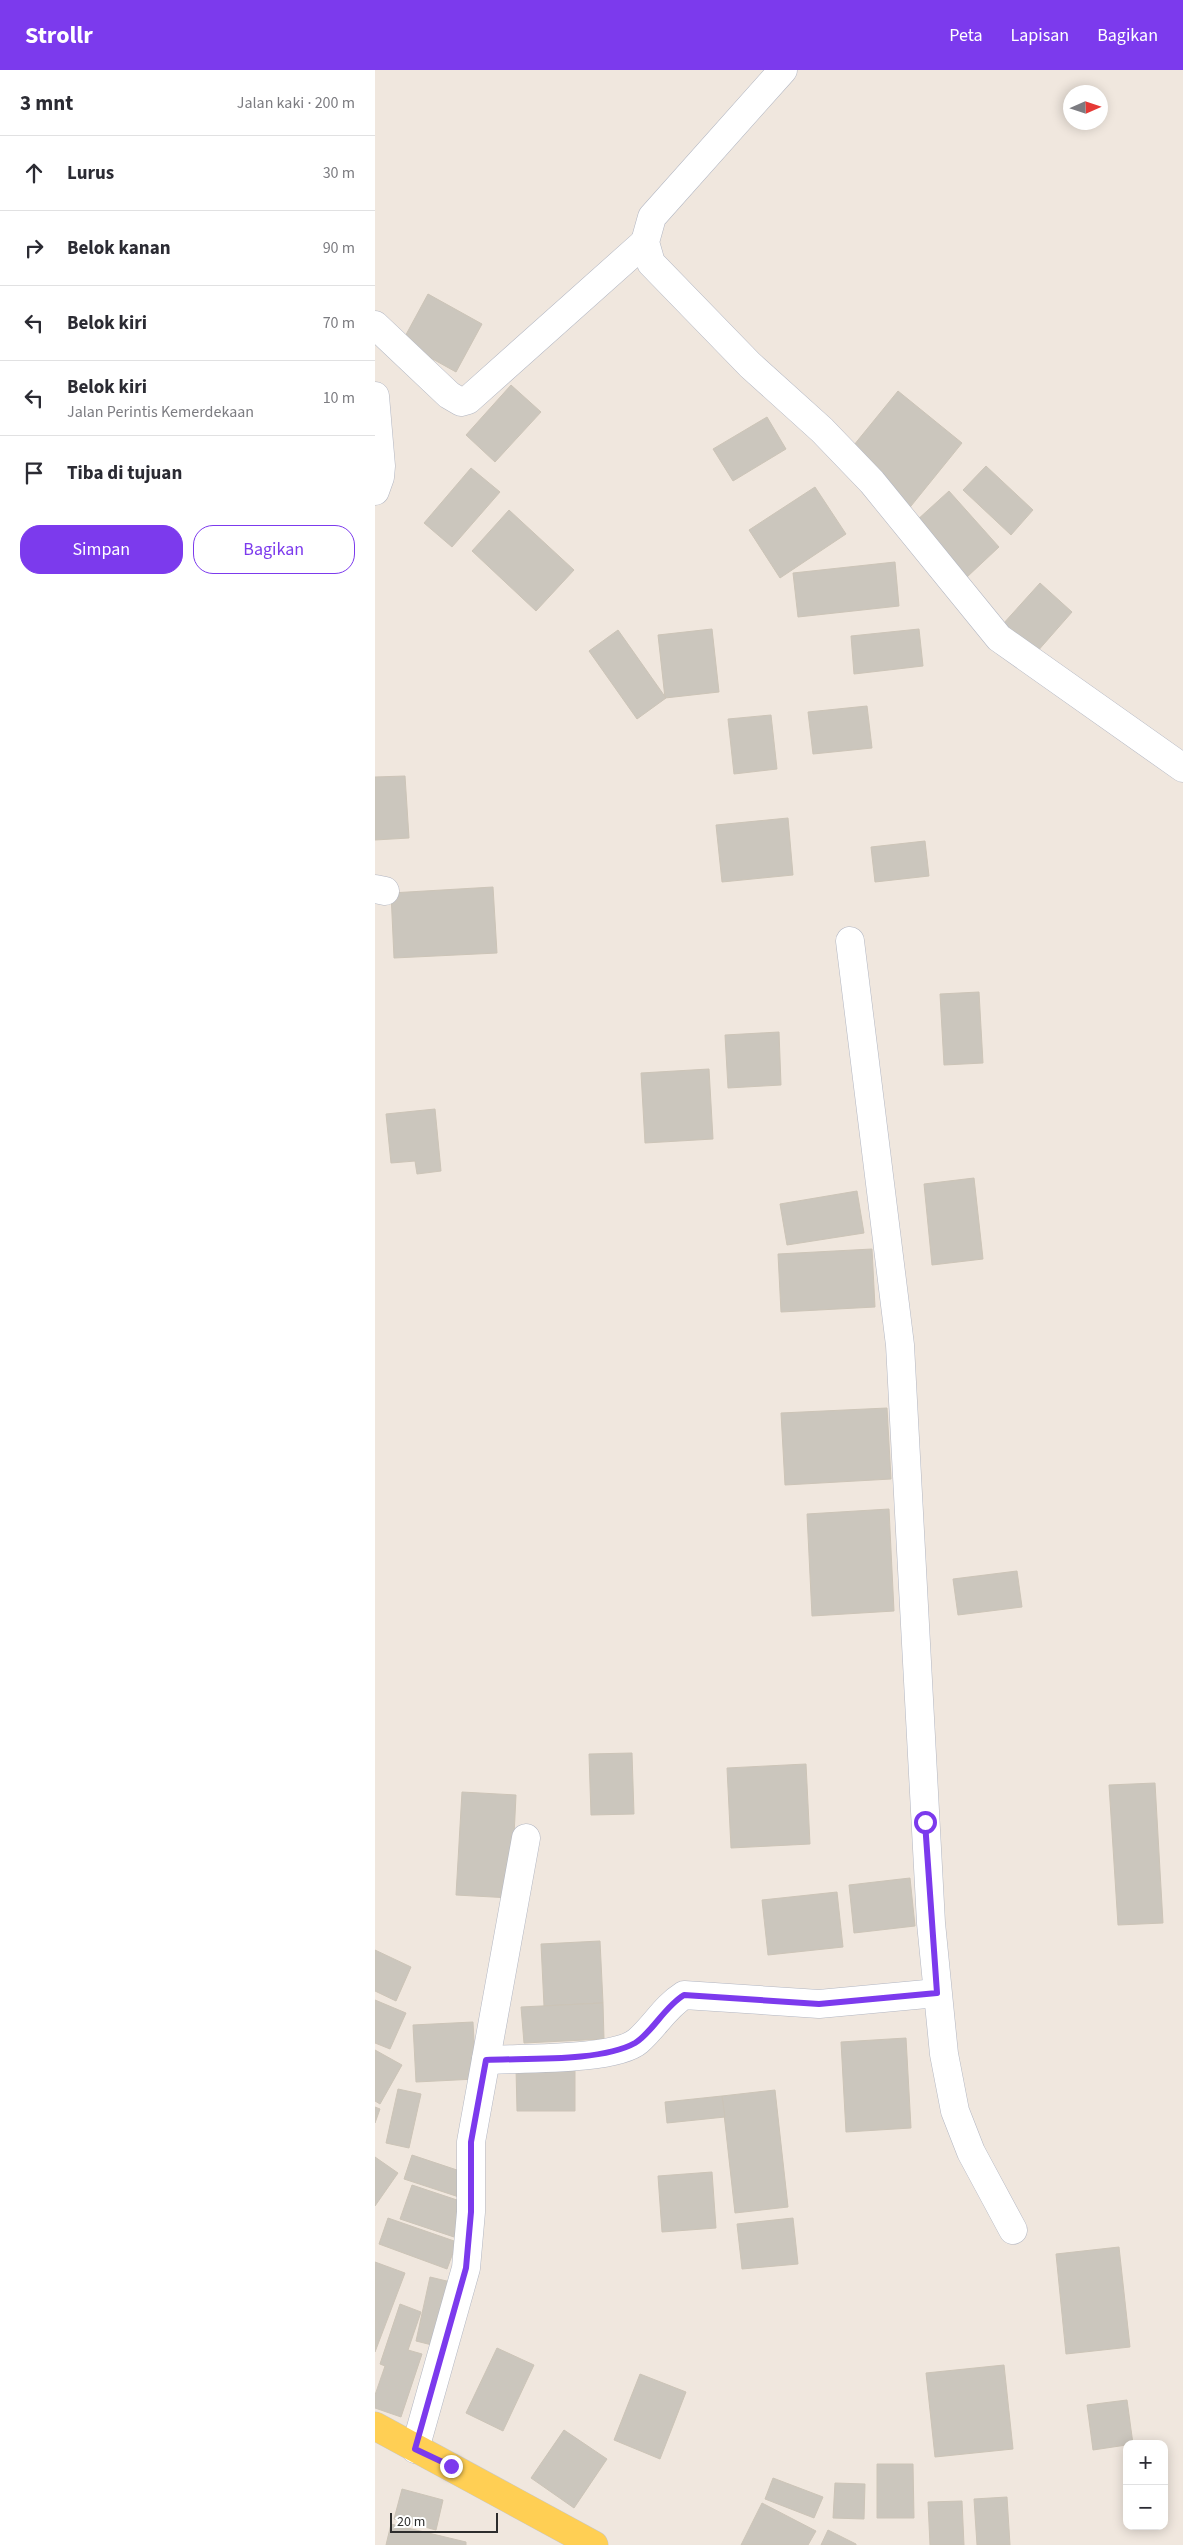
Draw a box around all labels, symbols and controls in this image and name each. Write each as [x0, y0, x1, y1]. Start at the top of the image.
text: Strollr [25, 18, 93, 53]
text: Peta [949, 23, 982, 48]
text: Lapisan [1010, 23, 1069, 48]
text: Bagikan [1097, 23, 1158, 48]
north arrow [1063, 85, 1108, 130]
text: 3 mnt [20, 88, 73, 118]
text: Jalan kaki · 200 m [237, 92, 355, 114]
icon: ahead [20, 159, 48, 187]
text: Lurus [67, 160, 114, 187]
text: 30 m [323, 162, 355, 184]
icon: right [20, 234, 48, 262]
text: Belok kanan [67, 235, 171, 262]
text: 90 m [323, 237, 355, 259]
icon: left [20, 309, 48, 337]
text: Belok kiri [67, 310, 147, 337]
text: 70 m [323, 312, 355, 334]
text: Belok kiri [67, 374, 147, 401]
icon: left [20, 384, 48, 412]
text: 10 m [323, 387, 355, 409]
text: Jalan Perintis Kemerdekaan [67, 401, 254, 423]
icon: arrive [20, 459, 48, 487]
text: Tiba di tujuan [67, 460, 182, 487]
button: Simpan [20, 525, 183, 574]
button: Bagikan [193, 525, 355, 574]
route start [914, 1811, 937, 1834]
map controls [1123, 2440, 1168, 2530]
button: + [1123, 2440, 1168, 2485]
route end [440, 2455, 463, 2478]
button: − [1123, 2485, 1168, 2530]
scale bar [390, 2510, 497, 2533]
text: 20 m [397, 2512, 425, 2532]

